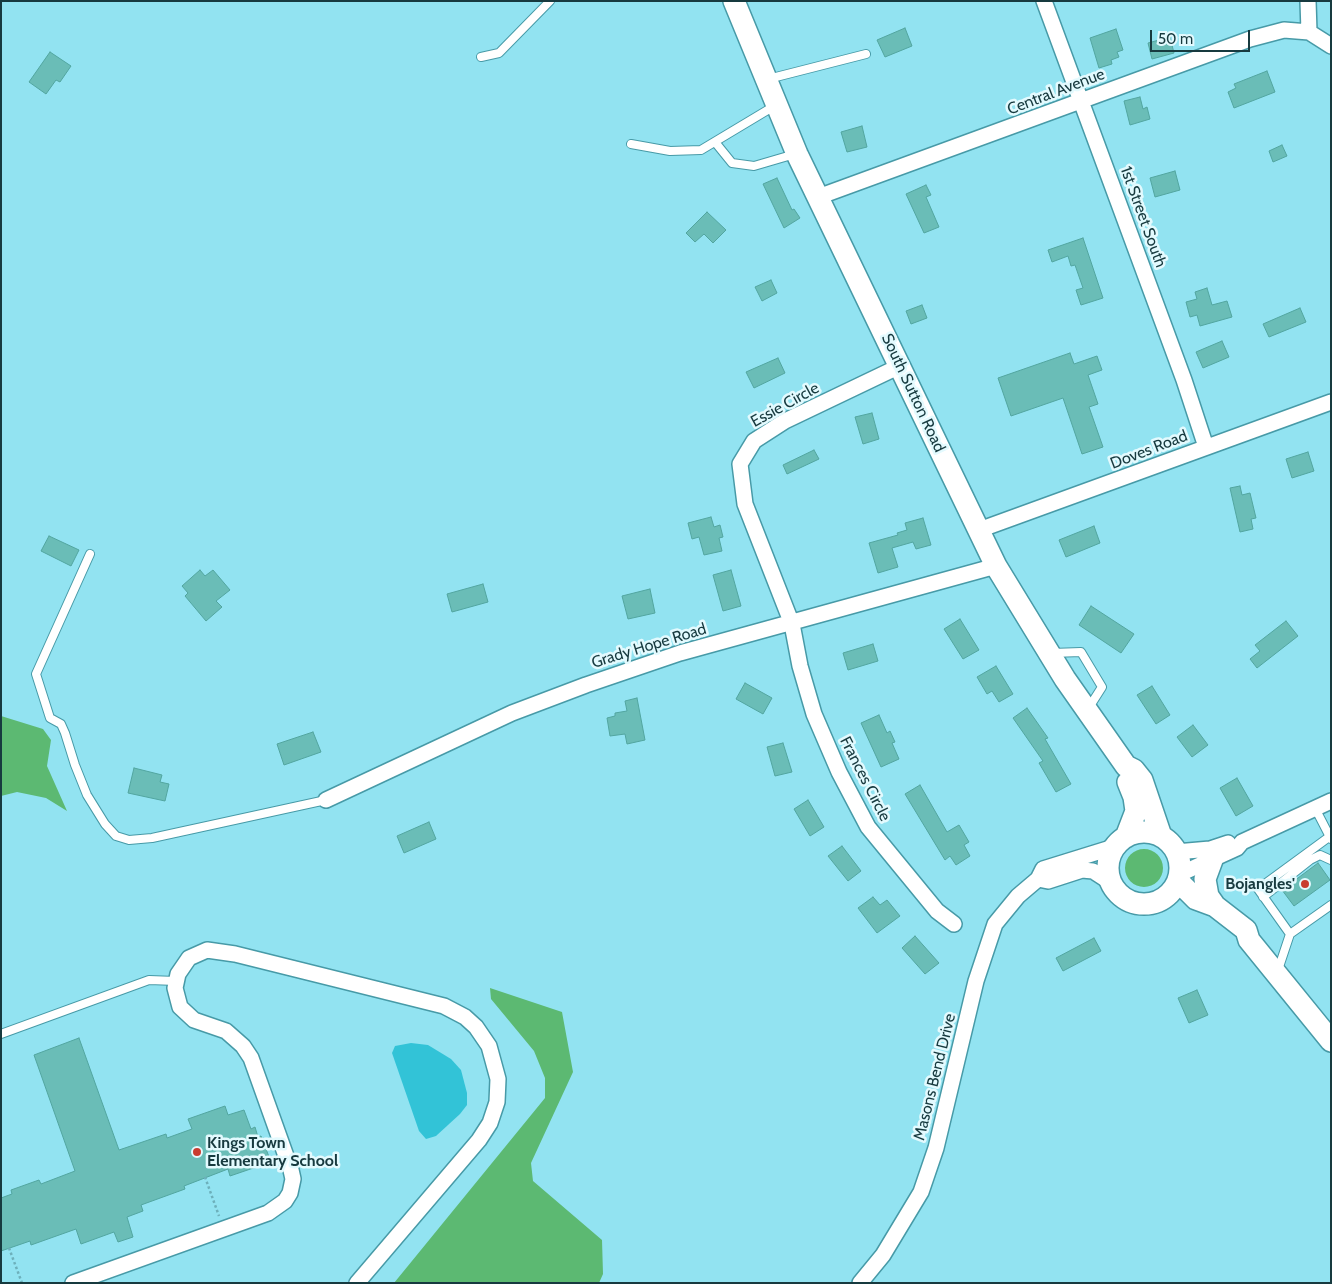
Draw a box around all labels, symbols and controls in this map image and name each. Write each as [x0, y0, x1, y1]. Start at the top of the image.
scale bar [1152, 20, 1252, 52]
text: 50 m [1158, 30, 1193, 48]
street label: Central Avenue [1005, 65, 1107, 119]
street label: 1st Street South [1116, 164, 1170, 270]
street label: South Sutton Road [877, 331, 949, 455]
street label: Essie Circle [748, 378, 822, 432]
street label: Doves Road [1108, 427, 1190, 473]
street label: Grady Hope Road [589, 619, 709, 673]
street label: Frances Circle [835, 733, 895, 825]
place label: Bojangles' [1225, 874, 1295, 894]
marker: Bojangles' [1299, 878, 1311, 890]
street label: Masons Bend Drive [910, 1011, 960, 1143]
place label: Kings Town Elementary School [207, 1133, 338, 1171]
marker: Kings Town Elementary School [191, 1146, 203, 1158]

